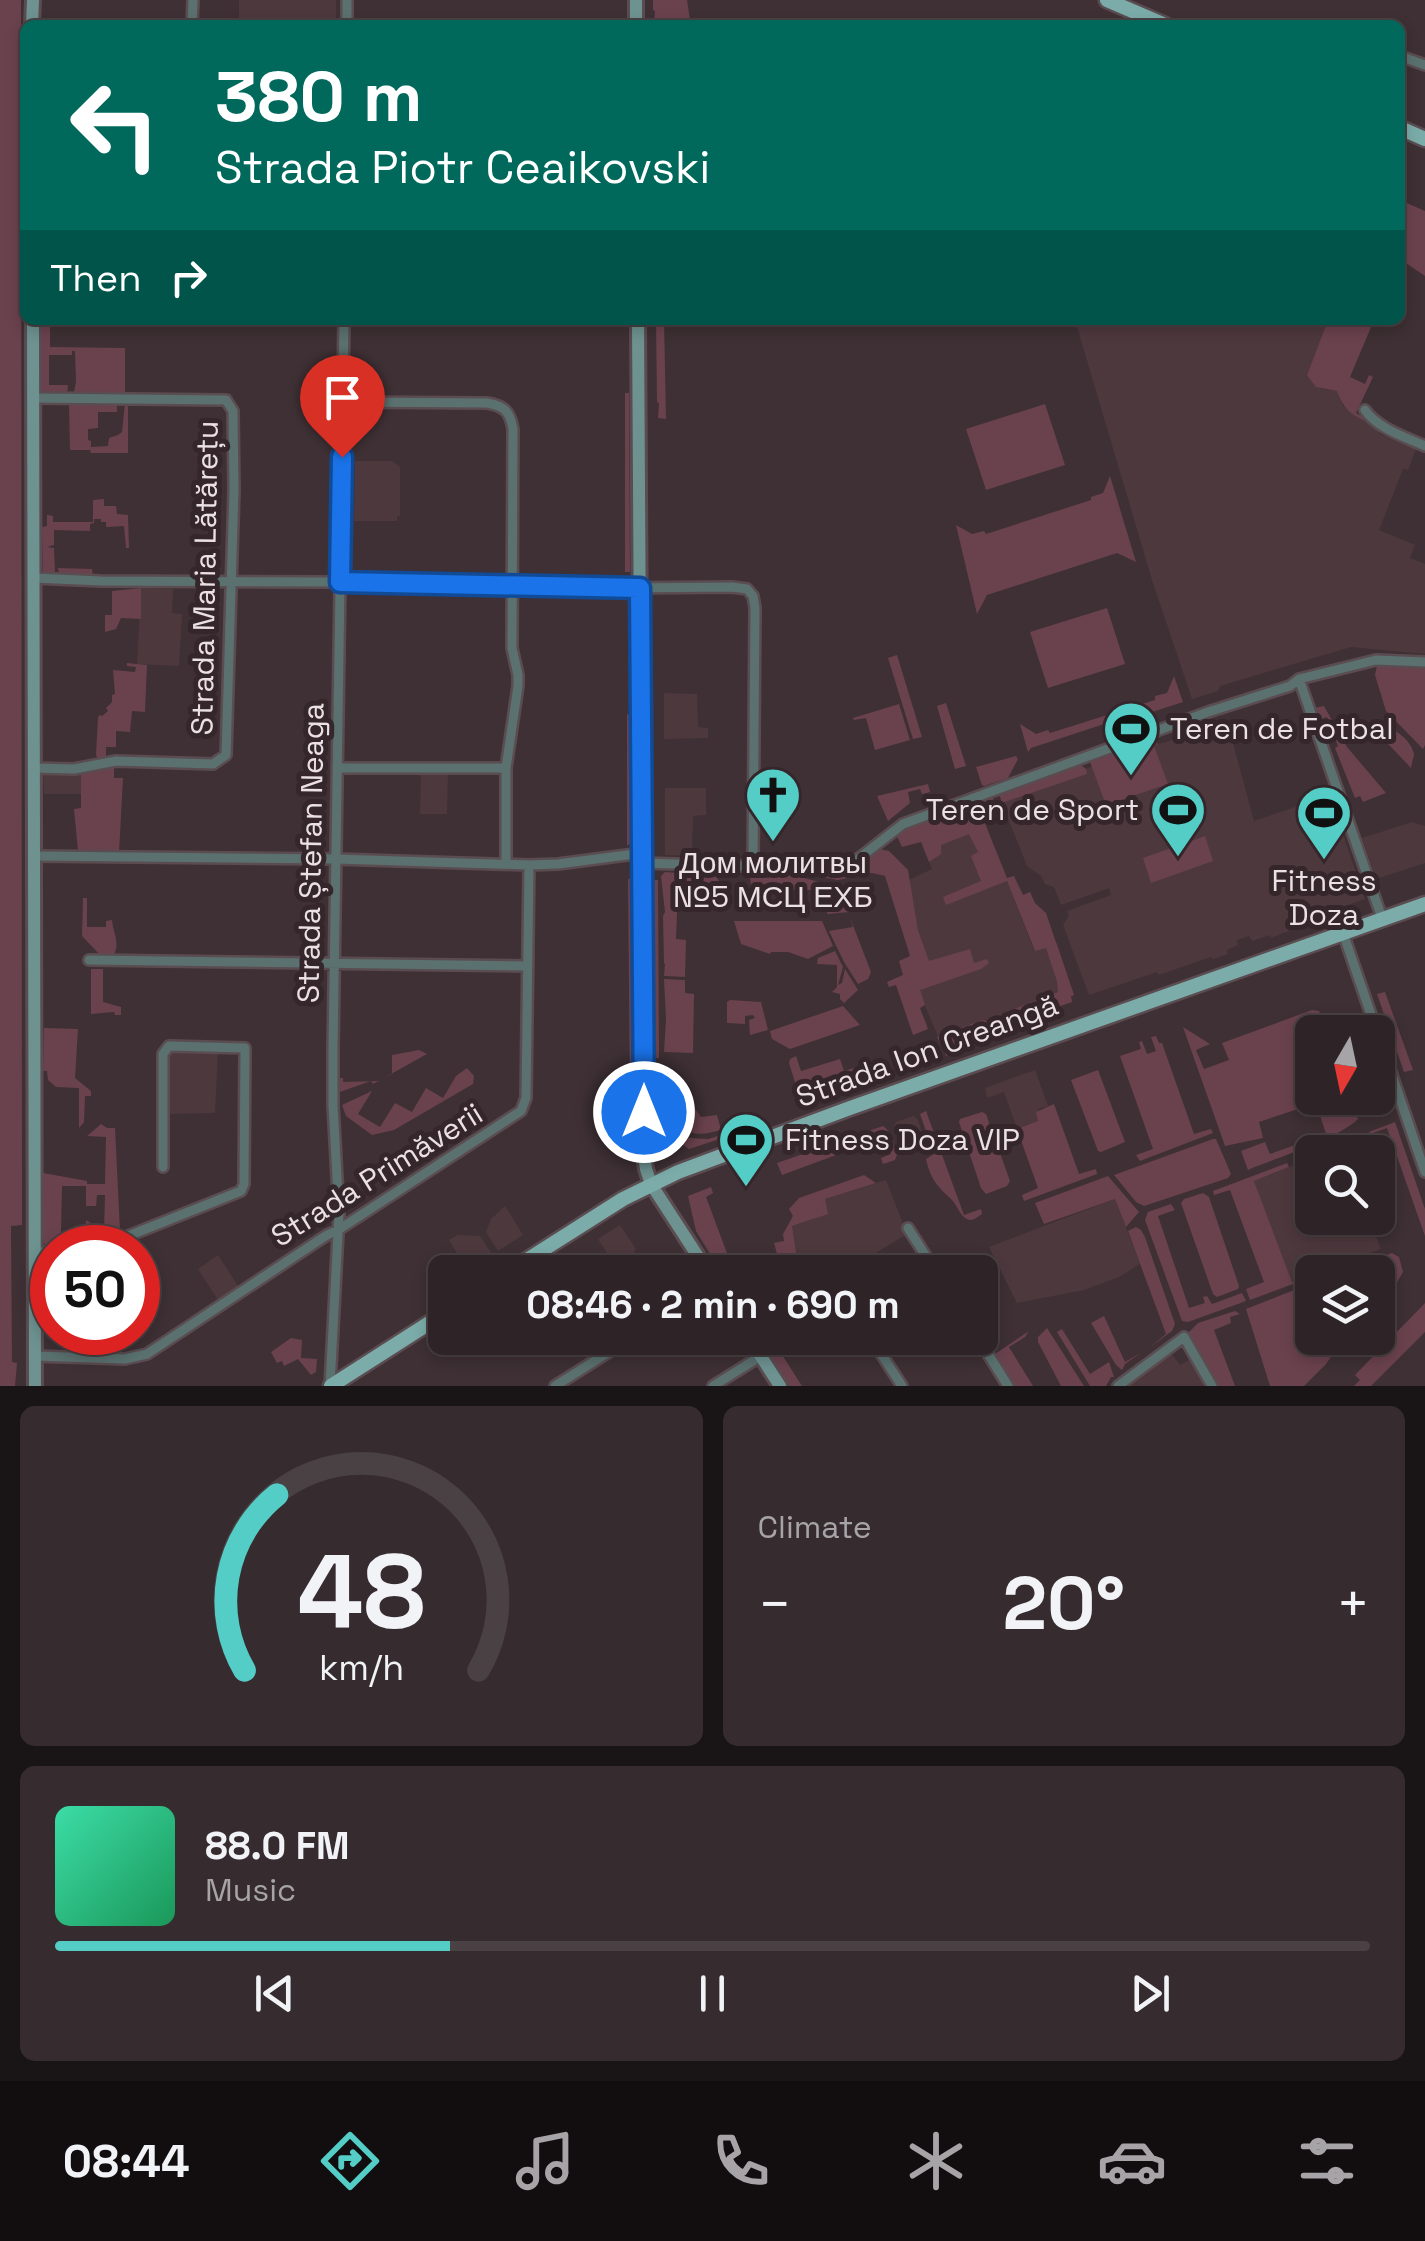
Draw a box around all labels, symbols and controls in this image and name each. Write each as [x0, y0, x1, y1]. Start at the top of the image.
text: 380 m [215, 52, 422, 141]
icon: left [50, 60, 180, 190]
text: Strada Piotr Ceaikovski [215, 139, 710, 196]
icon: right [161, 250, 216, 305]
text: Then [50, 254, 141, 302]
pin [300, 355, 385, 458]
icon: arrive [315, 370, 370, 425]
street label: Strada Maria Lătărețu [182, 420, 227, 736]
sports icon: Teren de Fotbal [1101, 699, 1161, 778]
street label: Strada Ștefan Neaga [288, 703, 333, 1003]
place label: Teren de Fotbal [1170, 709, 1394, 748]
church icon: Дом молитвы №5 МСЦ ЕХБ [743, 765, 803, 844]
sports icon: Teren de Sport [1148, 780, 1208, 859]
sports icon: Fitness Doza [1294, 783, 1354, 862]
place label: Teren de Sport [926, 790, 1139, 829]
place label: Дом молитвы №5 МСЦ ЕХБ [673, 843, 873, 916]
place label: Fitness Doza [1271, 861, 1377, 934]
street label: Strada Ion Creangă [790, 985, 1063, 1116]
north arrow [1295, 1015, 1395, 1115]
map controls [1295, 1015, 1395, 1355]
position arrow [592, 1060, 696, 1164]
street label: Strada Primăverii [264, 1094, 490, 1255]
sports icon: Fitness Doza VIP [716, 1110, 776, 1189]
place label: Fitness Doza VIP [785, 1120, 1020, 1159]
button: search [1295, 1135, 1395, 1235]
speed limit sign: 50 [30, 1225, 160, 1355]
button: layers [1295, 1255, 1395, 1355]
text: 08:46 · 2 min · 690 m [526, 1281, 900, 1329]
text: Climate [758, 1507, 872, 1547]
text: 48 [297, 1526, 426, 1658]
text: 20° [1002, 1555, 1125, 1651]
text: − [758, 1569, 792, 1639]
text: + [1336, 1569, 1370, 1639]
text: km/h [319, 1645, 404, 1690]
text: 88.0 FM [205, 1822, 350, 1870]
text: Music [205, 1870, 296, 1910]
icon: previous [247, 1966, 302, 2021]
icon: pause [685, 1966, 740, 2021]
icon: next [1123, 1966, 1178, 2021]
icon: directions [315, 2126, 385, 2196]
icon: music [510, 2126, 580, 2196]
icon: phone [706, 2126, 776, 2196]
icon: climate [901, 2126, 971, 2196]
icon: car [1097, 2126, 1167, 2196]
icon: filters [1292, 2126, 1362, 2196]
text: 08:44 [63, 2133, 190, 2190]

